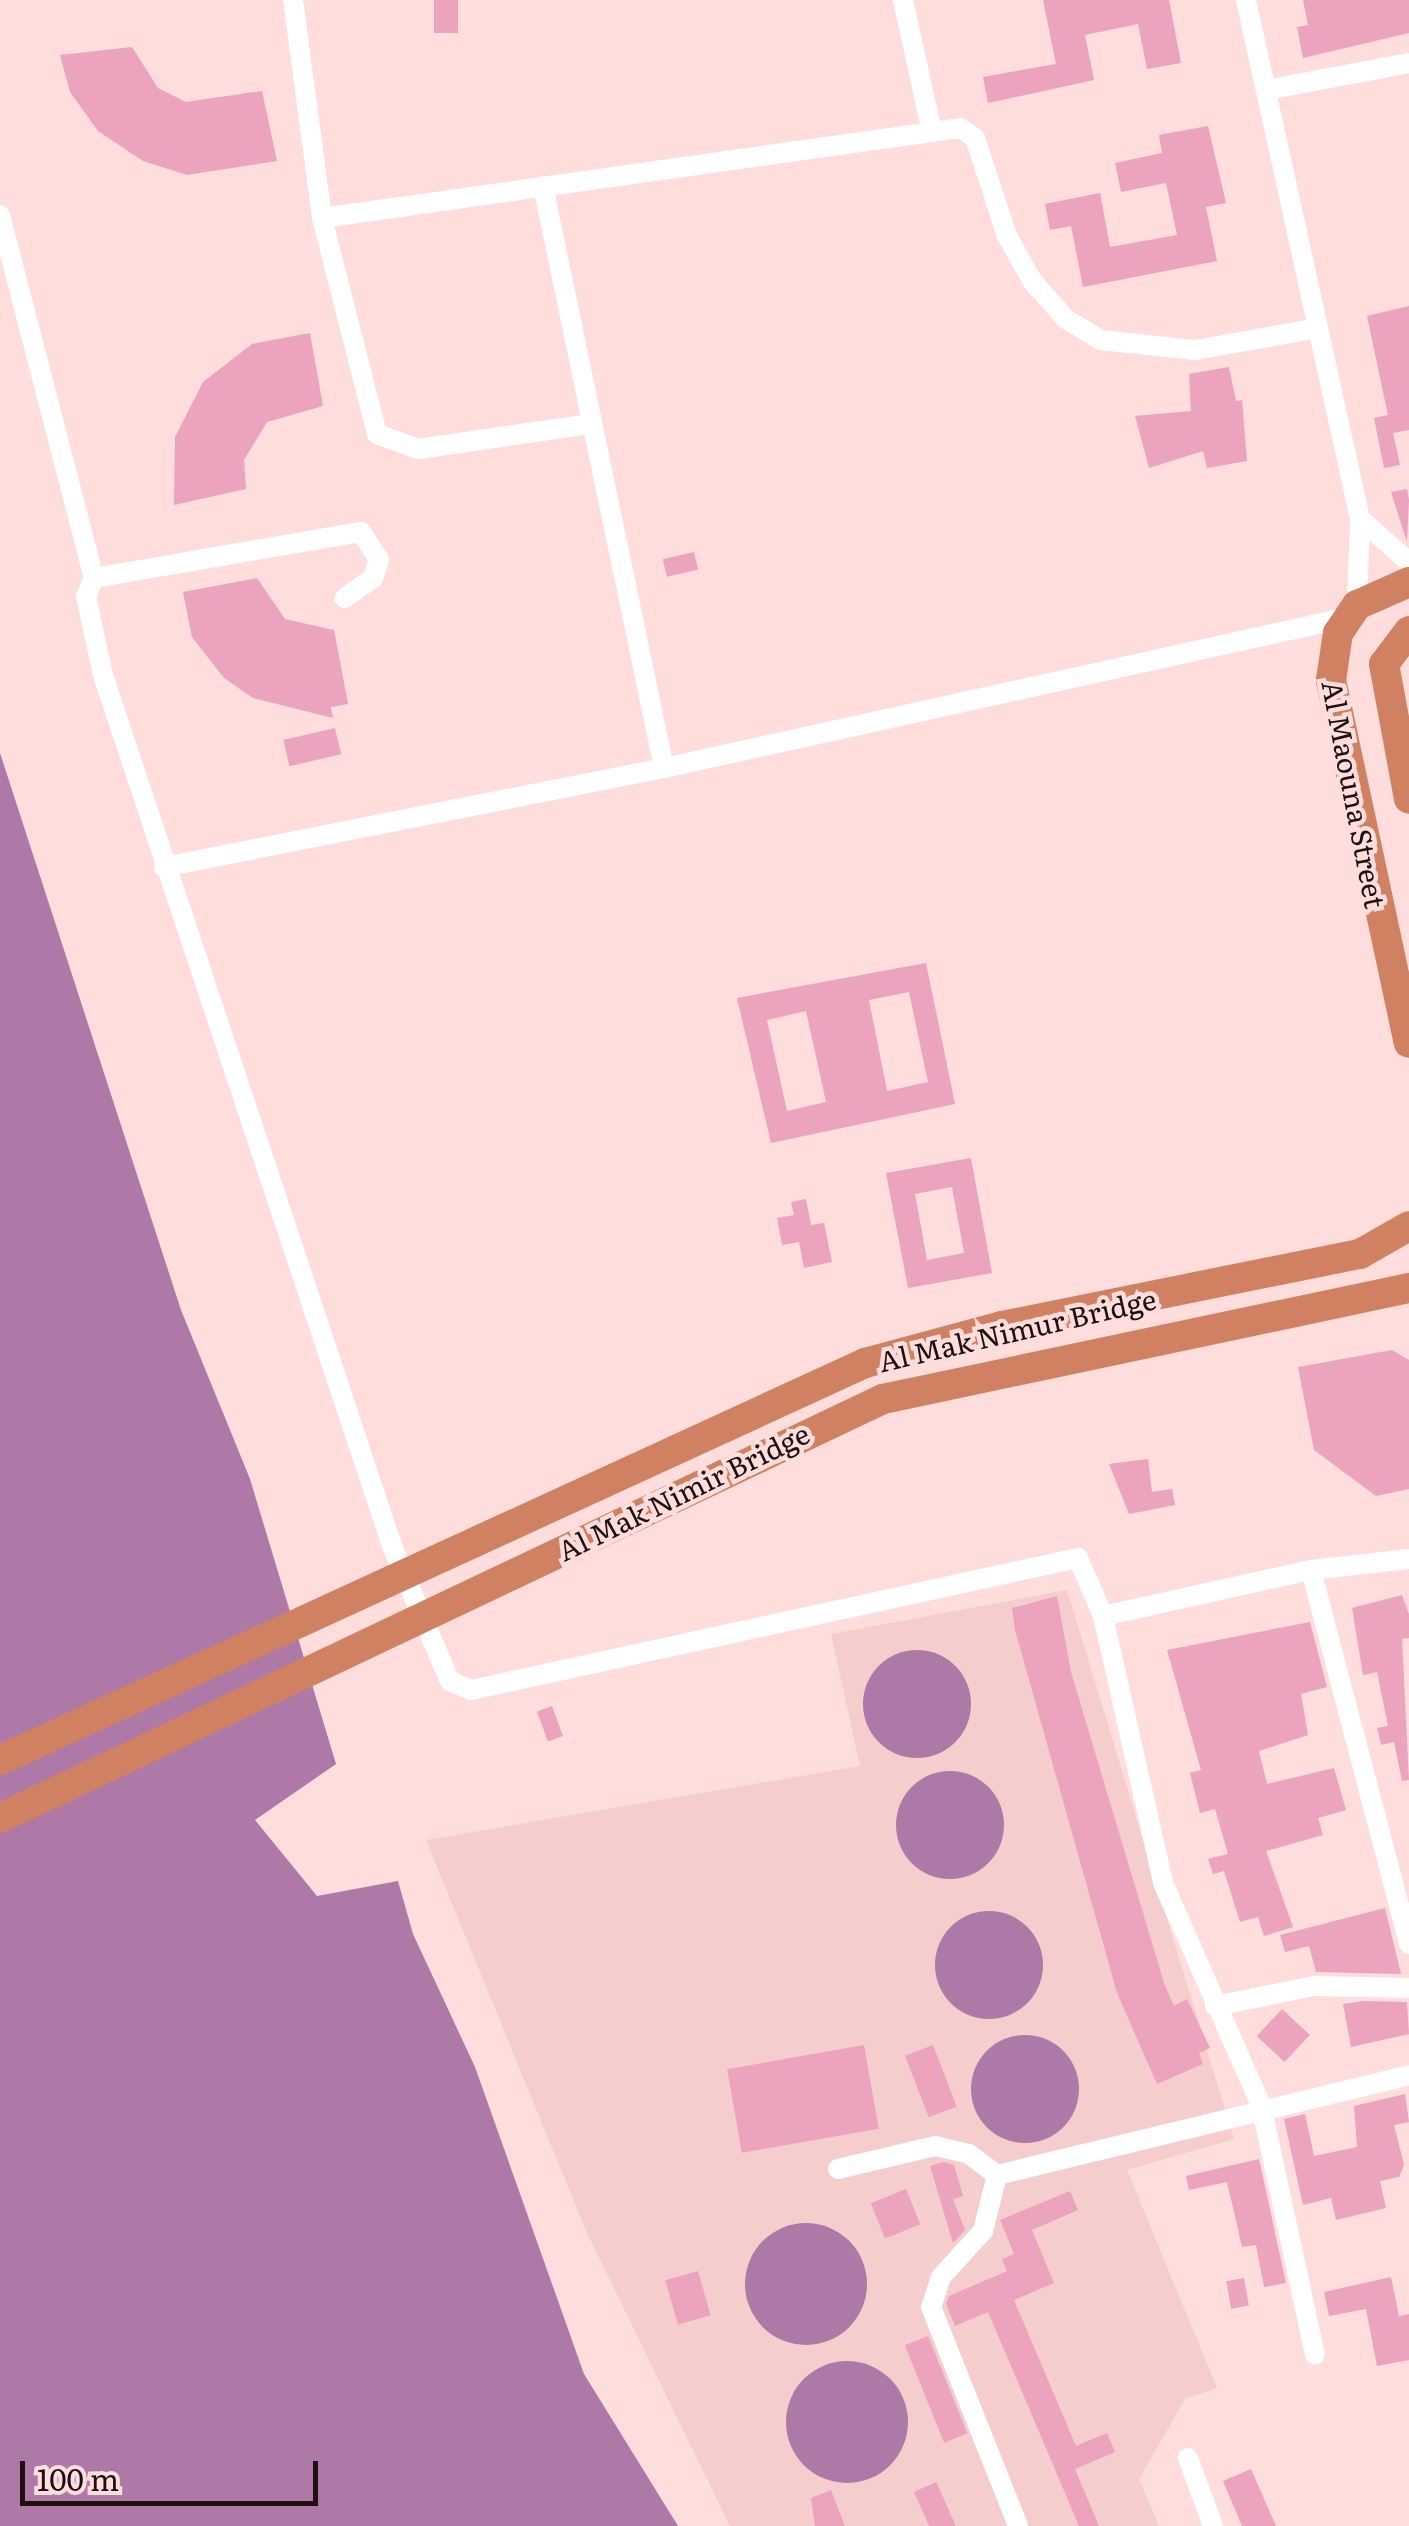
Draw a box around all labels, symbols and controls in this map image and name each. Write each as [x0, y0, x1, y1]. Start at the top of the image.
street label: Al Maouna Street [1316, 677, 1394, 911]
street label: Al Mak Nimur Bridge [875, 1281, 1159, 1377]
street label: Al Mak Nimir Bridge [552, 1415, 814, 1567]
scale bar [25, 2441, 322, 2503]
text: 100 m [37, 2456, 119, 2500]

